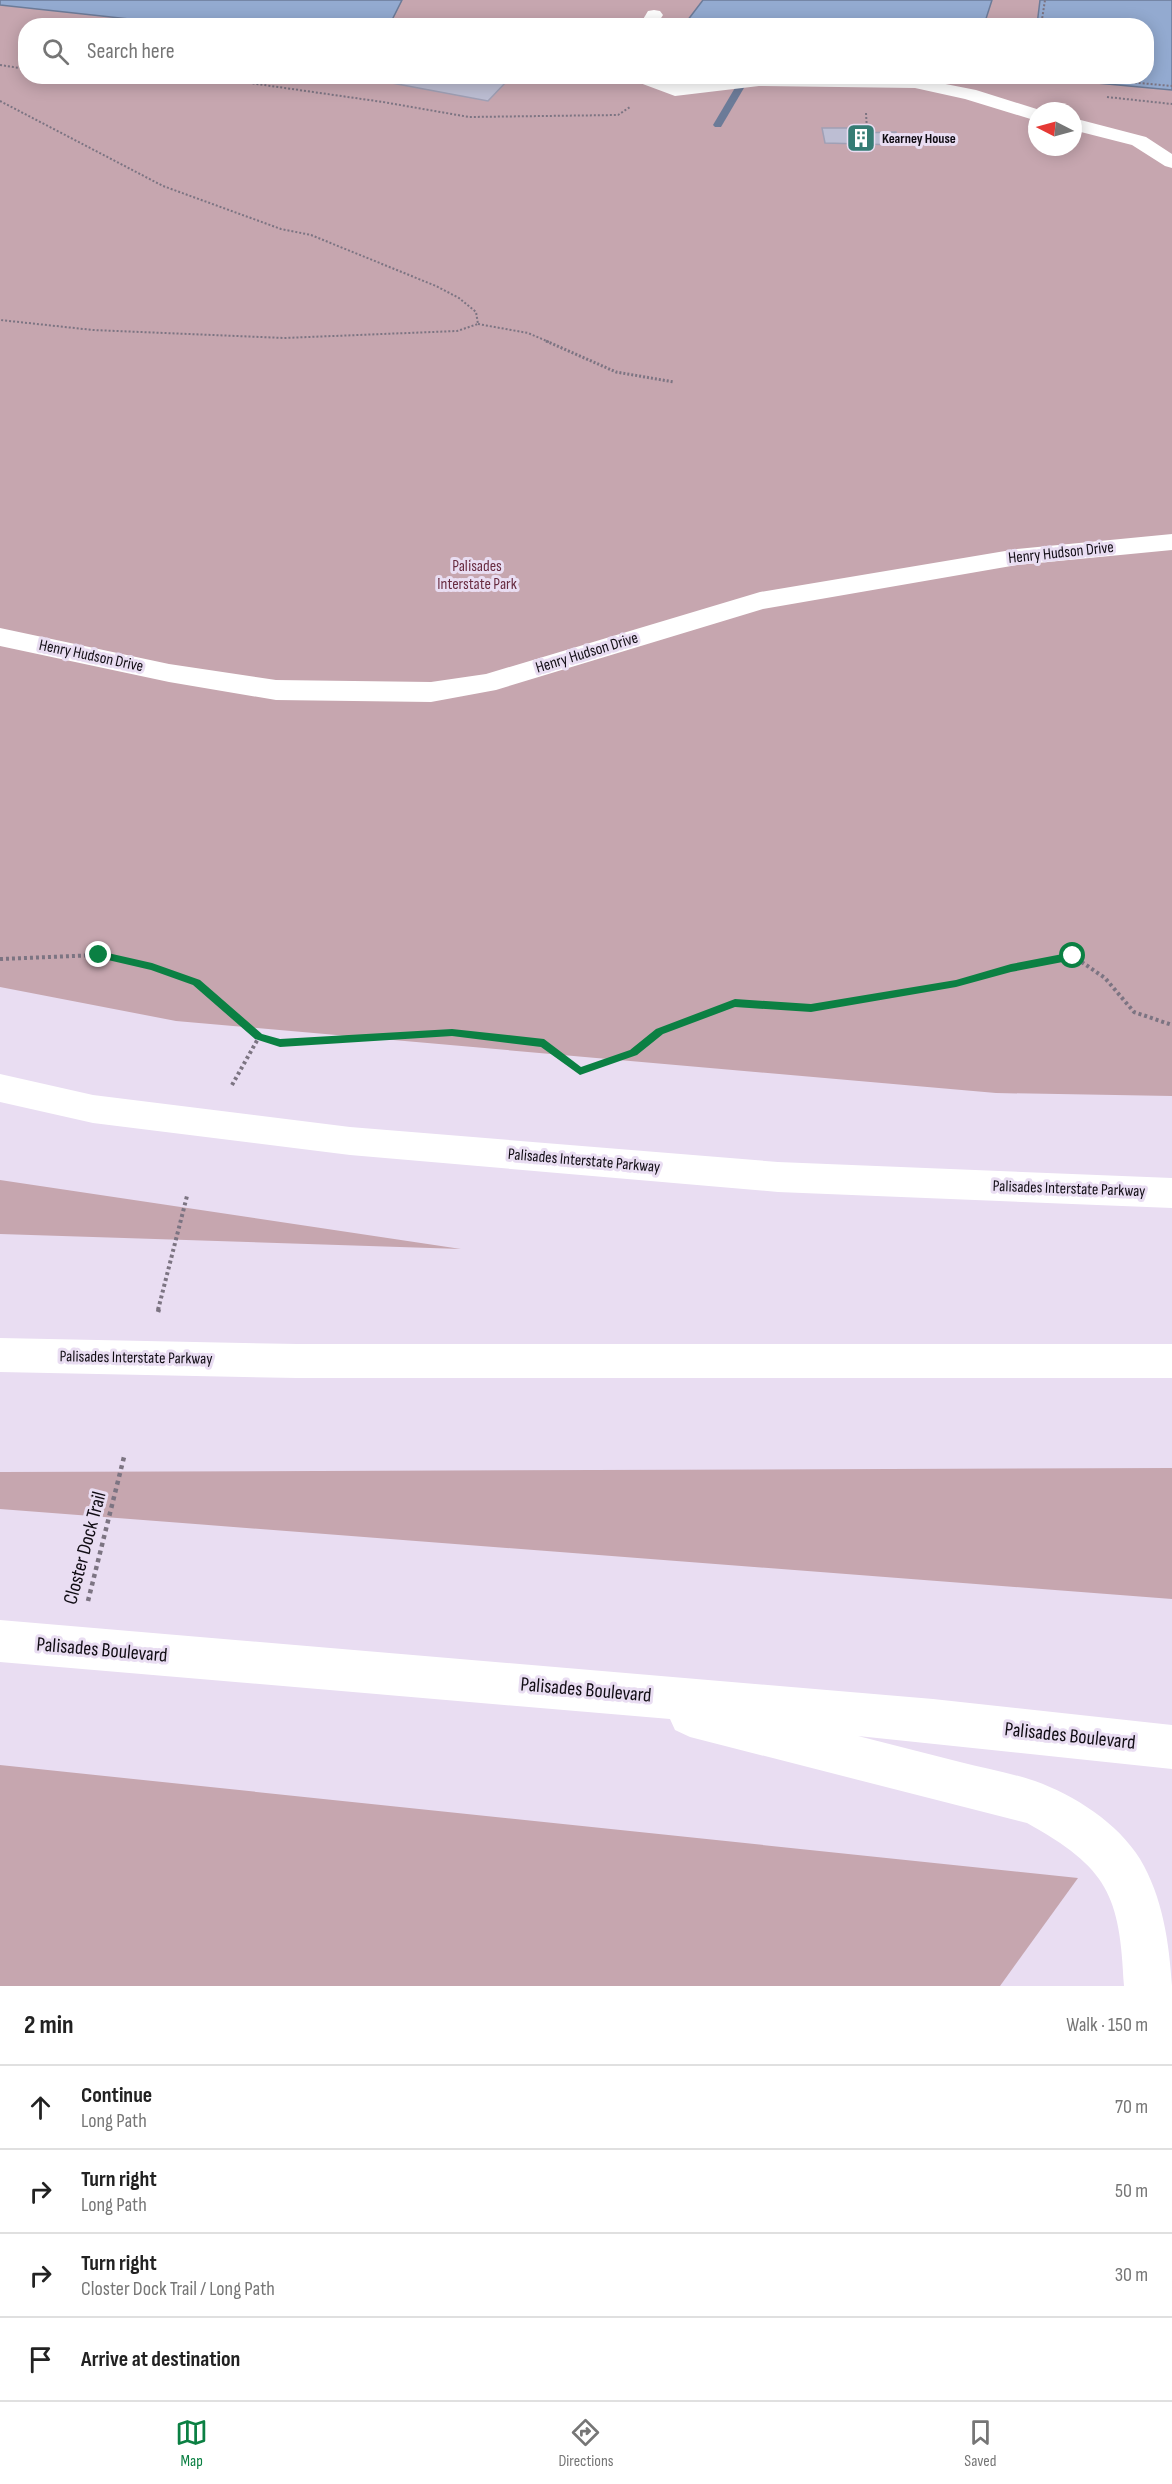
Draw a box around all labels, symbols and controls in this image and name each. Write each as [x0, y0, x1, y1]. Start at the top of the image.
search box [18, 18, 1154, 84]
icon: search [39, 35, 72, 68]
text: Search here [87, 38, 174, 65]
north arrow [1028, 102, 1082, 156]
building icon: Kearney House [845, 122, 877, 154]
place label: Kearney House [882, 130, 956, 147]
street label: Henry Hudson Drive [1007, 538, 1115, 568]
park label: Palisades Interstate Park [437, 557, 517, 594]
street label: Henry Hudson Drive [534, 628, 640, 678]
street label: Henry Hudson Drive [37, 636, 145, 676]
route end [85, 941, 111, 967]
route start [1059, 942, 1085, 968]
street label: Palisades Interstate Parkway [507, 1145, 661, 1177]
street label: Palisades Interstate Parkway [992, 1177, 1146, 1201]
street label: Palisades Interstate Parkway [59, 1347, 213, 1369]
street label: Closter Dock Trail [58, 1489, 112, 1607]
street label: Palisades Boulevard [36, 1632, 168, 1668]
street label: Palisades Boulevard [520, 1672, 652, 1708]
street label: Palisades Boulevard [1003, 1717, 1137, 1755]
text: 2 min [24, 2010, 74, 2041]
text: Walk · 150 m [1066, 2013, 1148, 2037]
text: Continue [81, 2082, 152, 2109]
icon: ahead [24, 2091, 57, 2124]
text: 70 m [1115, 2095, 1148, 2119]
text: Long Path [81, 2109, 147, 2133]
text: Turn right [81, 2166, 157, 2193]
icon: right [24, 2175, 57, 2208]
text: 50 m [1115, 2179, 1148, 2203]
text: Long Path [81, 2193, 147, 2217]
text: Turn right [81, 2250, 157, 2277]
icon: right [24, 2259, 57, 2292]
text: 30 m [1115, 2263, 1148, 2287]
text: Closter Dock Trail / Long Path [81, 2277, 275, 2301]
icon: arrive [24, 2343, 57, 2376]
text: Arrive at destination [81, 2346, 240, 2373]
tab: Map [175, 2416, 208, 2471]
tab: Directions [558, 2416, 614, 2471]
tab: Saved [964, 2416, 997, 2471]

